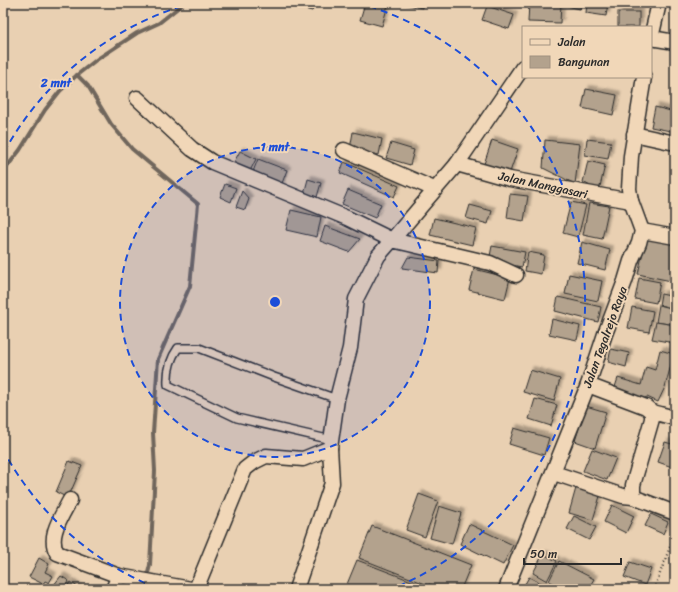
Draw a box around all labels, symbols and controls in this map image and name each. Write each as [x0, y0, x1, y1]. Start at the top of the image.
legend [522, 26, 652, 78]
text: Jalan [557, 31, 586, 53]
text: Bangunan [558, 51, 610, 73]
text: 2 mnt [40, 72, 72, 94]
text: 1 mnt [261, 136, 291, 158]
street label: Jalan Manggasari [495, 165, 590, 205]
street label: Jalan Tegalrejo Raya [576, 282, 634, 392]
centre of rings [268, 295, 282, 309]
scale bar [524, 540, 621, 566]
text: 50 m [530, 543, 557, 565]

